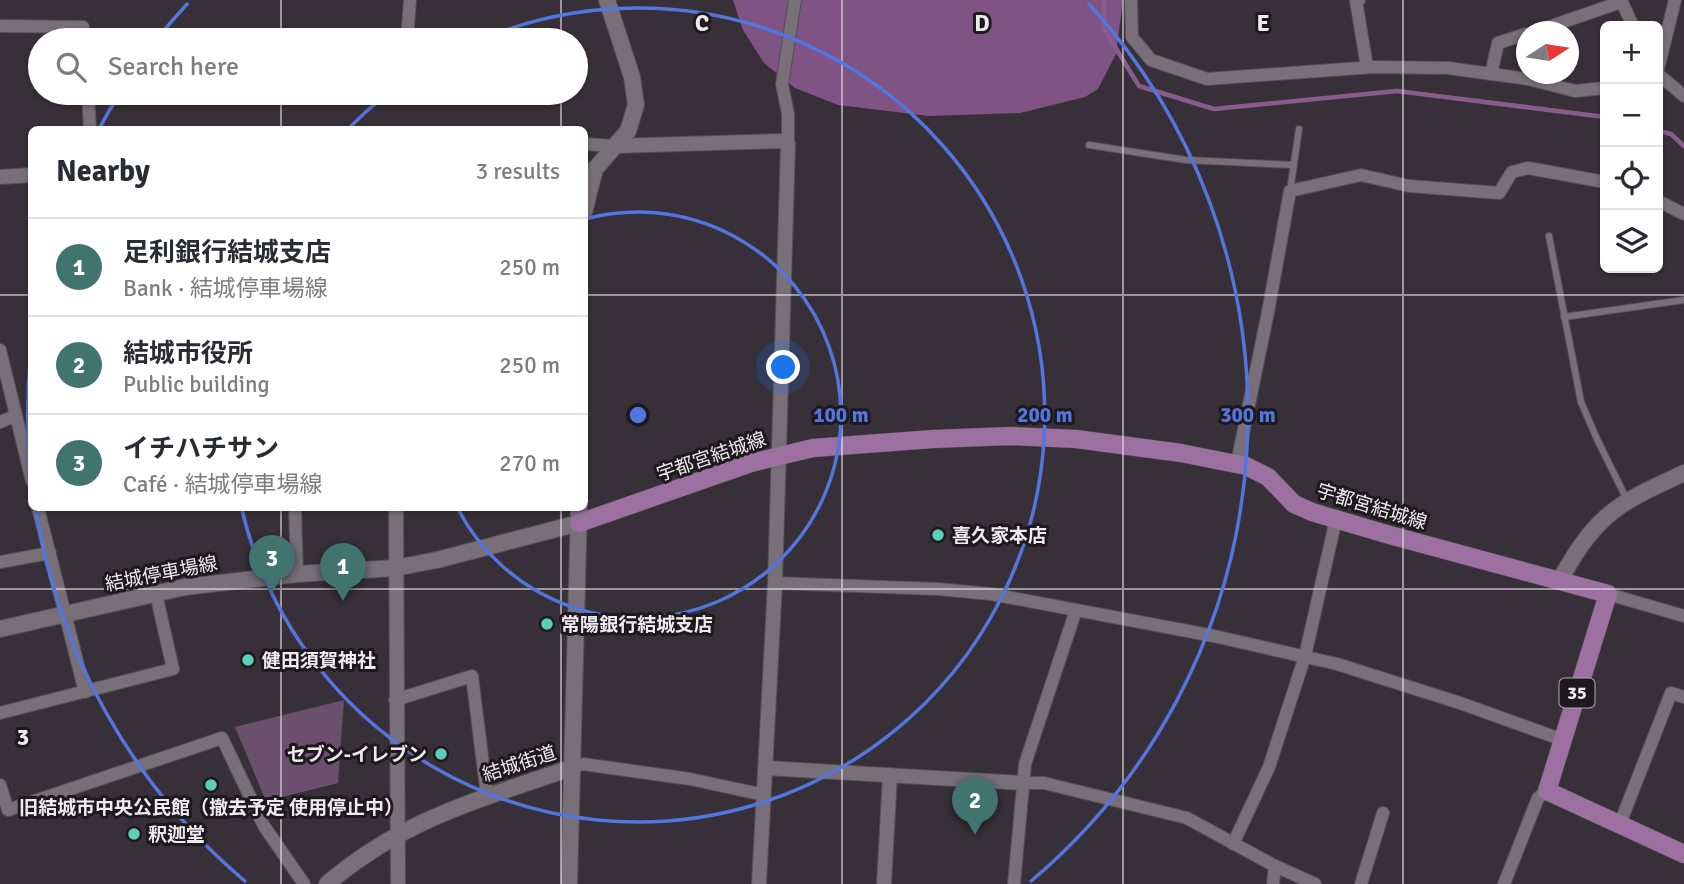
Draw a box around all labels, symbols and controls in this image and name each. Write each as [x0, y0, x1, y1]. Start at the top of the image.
text: C [695, 9, 709, 38]
text: D [974, 9, 990, 38]
text: E [1256, 9, 1270, 38]
north arrow [1516, 21, 1579, 84]
map controls [1600, 21, 1663, 273]
button: + [1600, 21, 1663, 84]
search box [28, 28, 588, 105]
icon: search [52, 48, 90, 86]
text: Search here [108, 51, 239, 83]
button: − [1600, 84, 1663, 147]
button: locate [1600, 147, 1663, 210]
text: Nearby [56, 153, 150, 190]
text: 3 results [476, 157, 560, 186]
button: layers [1600, 210, 1663, 273]
text: 足利銀行結城支店 [123, 237, 331, 269]
text: 1 [73, 253, 85, 282]
text: 250 m [499, 253, 560, 282]
text: Bank · 結城停車場線 [123, 274, 328, 303]
text: 結城市役所 [123, 338, 253, 370]
your location [766, 350, 800, 384]
text: 2 [73, 351, 85, 380]
text: 250 m [499, 351, 560, 380]
text: Public building [123, 370, 270, 399]
text: 100 m [813, 402, 869, 428]
text: 200 m [1017, 402, 1073, 428]
text: 300 m [1220, 402, 1276, 428]
centre of rings [626, 403, 650, 427]
street label: 宇都宮結城線 [654, 427, 769, 487]
text: イチハチサン [123, 433, 279, 465]
text: 3 [73, 449, 85, 478]
text: 270 m [499, 449, 560, 478]
text: Café · 結城停車場線 [123, 470, 323, 499]
street label: 宇都宮結城線 [1314, 479, 1430, 535]
place label: 喜久家本店 [952, 524, 1047, 548]
marker: 喜久家本店 [930, 527, 946, 543]
pin: 3 [249, 535, 295, 593]
pin: 1 [320, 543, 366, 601]
street label: 結城停車場線 [103, 551, 219, 597]
place label: 常陽銀行結城支店 [561, 613, 713, 637]
marker: 常陽銀行結城支店 [539, 616, 555, 632]
place label: 健田須賀神社 [261, 649, 376, 673]
marker: 健田須賀神社 [240, 652, 256, 668]
road number: 35 [1560, 678, 1594, 708]
text: 3 [17, 723, 29, 752]
street label: 結城街道 [479, 741, 559, 787]
place label: セブン-イレブン [287, 743, 427, 767]
marker: セブン-イレブン [433, 746, 449, 762]
marker: 旧結城市中央公民館（撤去予定 使用停止中） [203, 777, 219, 793]
pin: 2 [952, 777, 998, 835]
place label: 旧結城市中央公民館（撤去予定 使用停止中） [19, 796, 403, 820]
place label: 釈迦堂 [148, 823, 205, 847]
marker: 釈迦堂 [126, 826, 142, 842]

